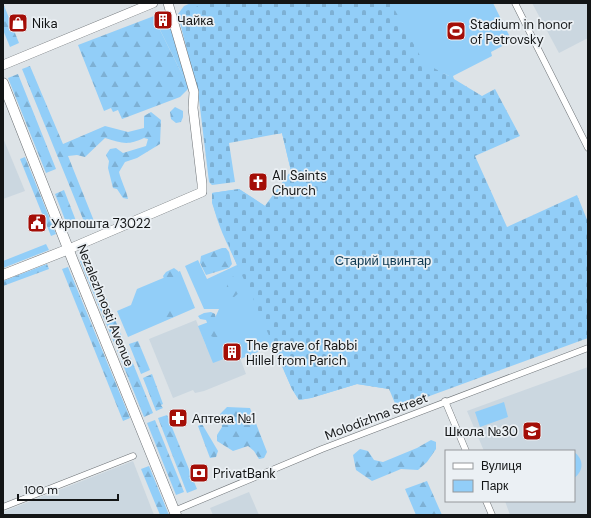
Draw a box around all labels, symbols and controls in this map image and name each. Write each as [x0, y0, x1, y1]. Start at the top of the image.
building icon: Чайка [152, 9, 174, 31]
shop icon: Nika [7, 12, 29, 34]
place label: Чайка [177, 12, 214, 29]
place label: Nika [32, 15, 58, 32]
place label: Stadium in honor of Petrovsky [470, 16, 573, 48]
sports icon: Stadium in honor of Petrovsky [445, 20, 467, 42]
place label: All Saints Church [272, 167, 327, 199]
church icon: All Saints Church [247, 171, 269, 193]
public building icon: Укрпошта 73022 [26, 212, 48, 234]
place label: Укрпошта 73022 [51, 215, 151, 232]
street label: Nezalezhnosti Avenue [73, 242, 138, 369]
park label: Старий цвинтар [335, 252, 431, 269]
place label: The grave of Rabbi Hillel from Parich [246, 337, 357, 369]
building icon: The grave of Rabbi Hillel from Parich [221, 341, 243, 363]
street label: Molodizhna Street [322, 389, 430, 444]
pharmacy icon: Аптека №1 [167, 407, 189, 429]
place label: Аптека №1 [192, 410, 255, 427]
school or university icon: Школа №30 [521, 420, 543, 442]
place label: Школа №30 [445, 423, 518, 440]
legend [445, 450, 575, 502]
text: Вулиця [481, 458, 522, 474]
bank icon: PrivatBank [188, 462, 210, 484]
place label: PrivatBank [213, 465, 276, 482]
scale bar [18, 476, 118, 502]
text: Парк [481, 478, 509, 494]
text: 100 m [24, 482, 58, 498]

